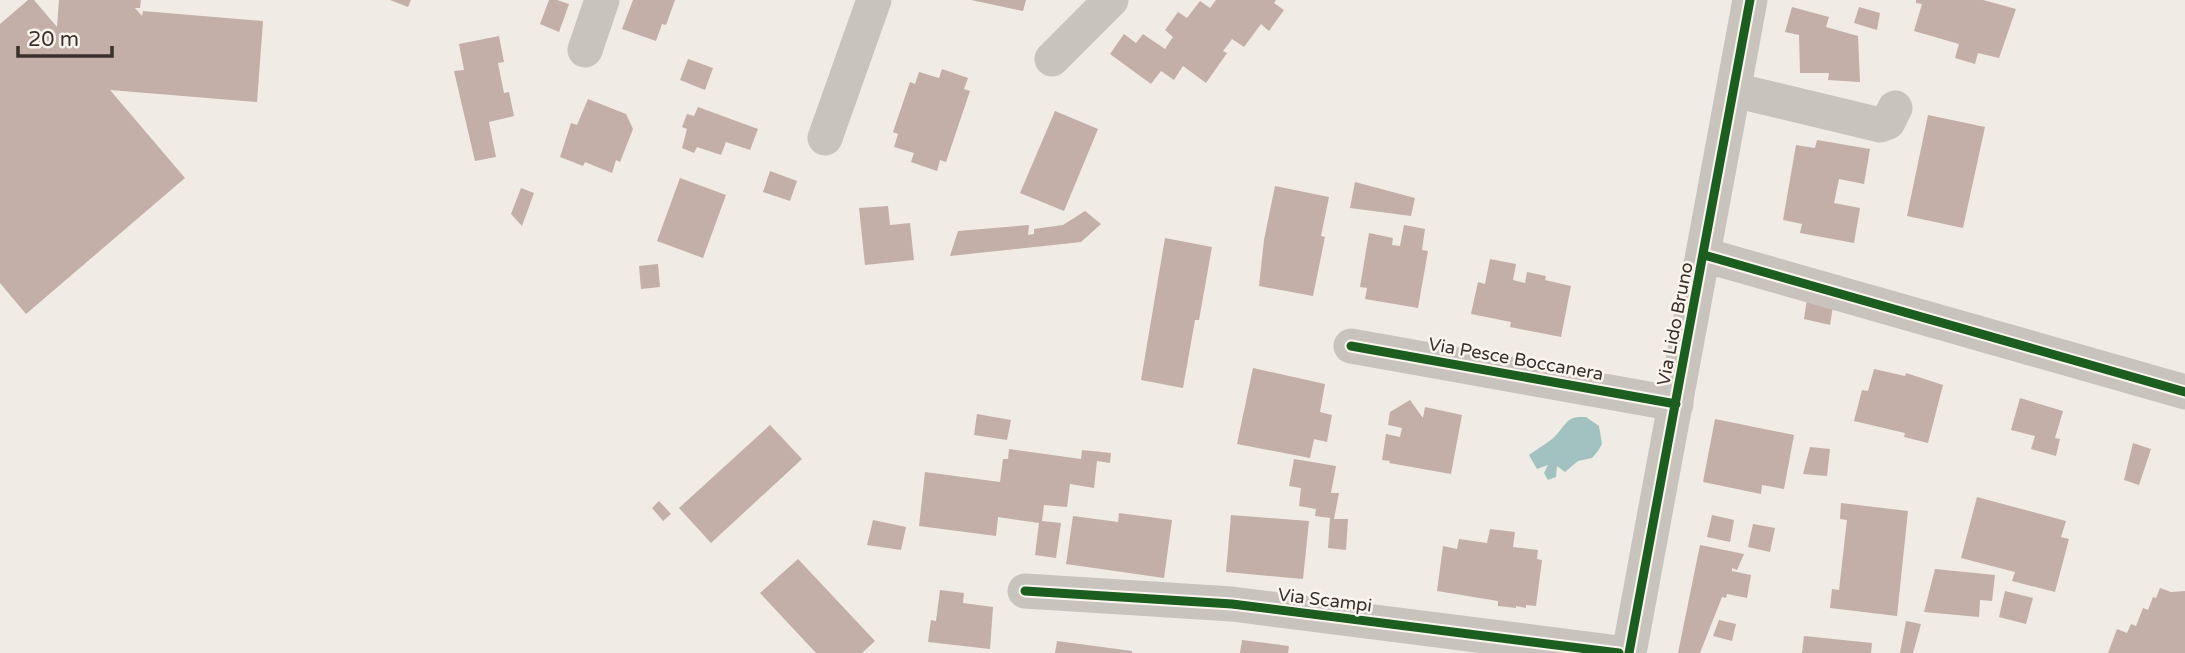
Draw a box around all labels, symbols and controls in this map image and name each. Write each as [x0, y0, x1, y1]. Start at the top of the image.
scale bar [18, 14, 112, 58]
text: 20 m [28, 27, 79, 52]
street label: Via Lido Bruno [1652, 260, 1698, 388]
street label: Via Pesce Boccanera [1427, 333, 1605, 385]
street label: Via Scampi [1277, 583, 1373, 617]

